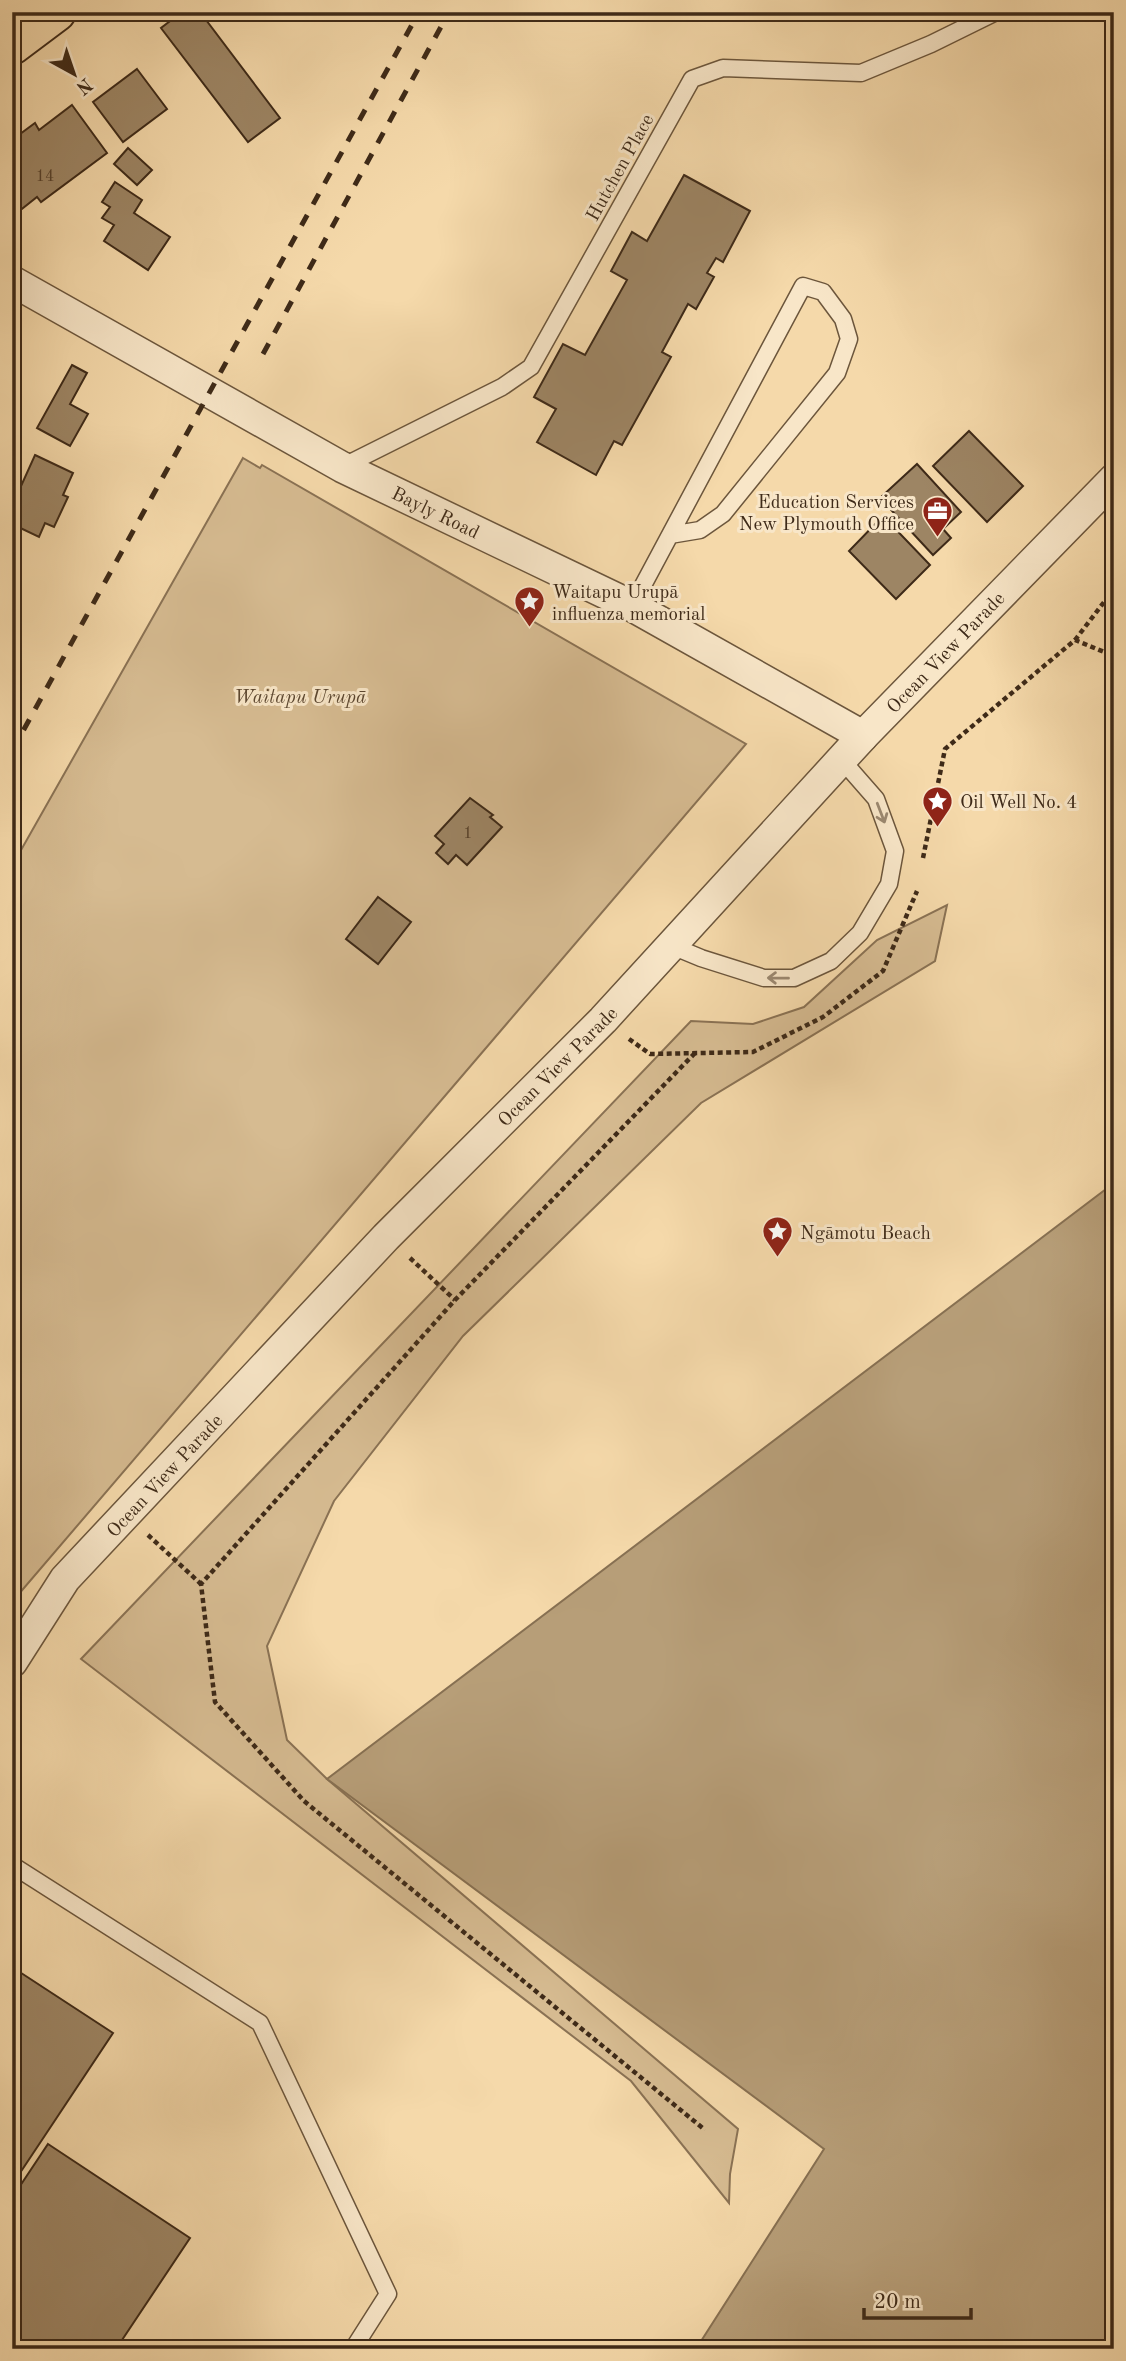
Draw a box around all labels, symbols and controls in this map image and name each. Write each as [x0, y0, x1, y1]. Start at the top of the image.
north arrow [38, 38, 108, 108]
text: N [71, 73, 95, 97]
street label: Hutchen Place [584, 111, 658, 225]
house number: 14 [36, 169, 54, 185]
street label: Bayly Road [388, 485, 482, 544]
place label: Education Services New Plymouth Office [739, 494, 914, 535]
office icon: Education Services New Plymouth Office [920, 495, 954, 539]
place label: Waitapu Urupā influenza memorial [552, 584, 705, 625]
place icon: Waitapu Urupā influenza memorial [512, 585, 546, 629]
street label: Ocean View Parade [884, 589, 1009, 718]
park label: Waitapu Urupā [234, 689, 366, 708]
place icon: Oil Well No. 4 [920, 784, 954, 828]
place label: Oil Well No. 4 [960, 794, 1077, 813]
one-way arrow [876, 802, 888, 824]
house number: 1 [463, 826, 473, 842]
one-way arrow [767, 971, 790, 985]
street label: Ocean View Parade [495, 1004, 622, 1131]
place icon: Ngāmotu Beach [760, 1215, 794, 1259]
place label: Ngāmotu Beach [800, 1225, 931, 1244]
street label: Ocean View Parade [104, 1412, 227, 1542]
scale bar [864, 2277, 970, 2321]
text: 20 m [874, 2292, 921, 2313]

